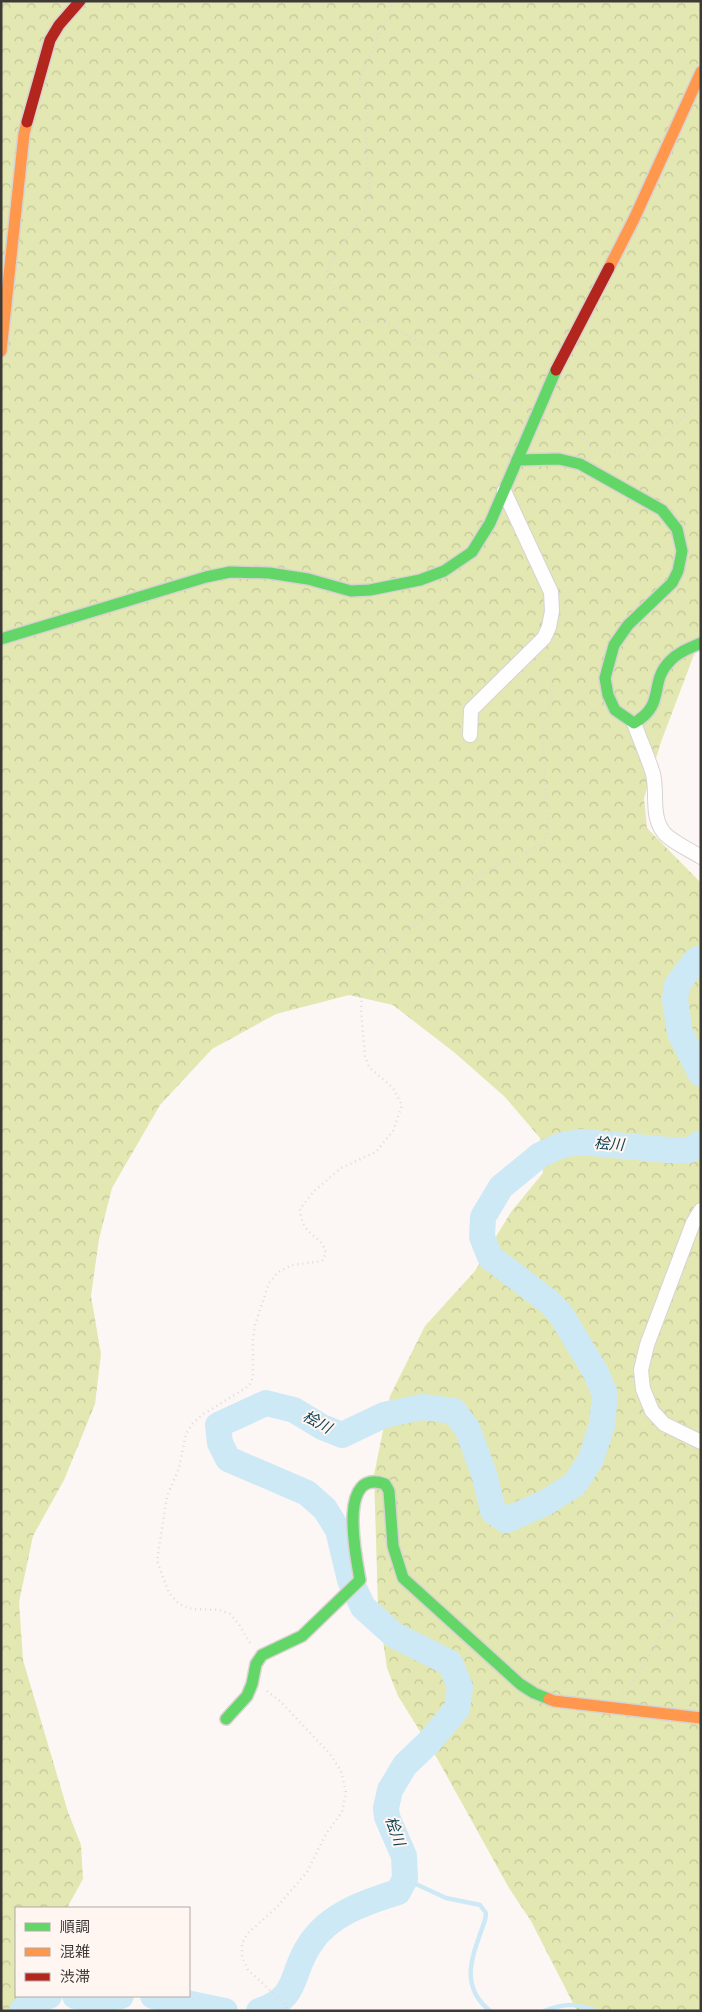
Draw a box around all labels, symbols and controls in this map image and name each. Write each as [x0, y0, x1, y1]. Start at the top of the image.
water label: 桧川 [593, 1134, 627, 1154]
water label: 桧川 [300, 1407, 336, 1438]
water label: 桧川 [381, 1814, 409, 1850]
legend [15, 1907, 190, 1997]
text: 順調 [60, 1918, 90, 1936]
text: 混雑 [60, 1943, 90, 1961]
text: 渋滞 [60, 1968, 90, 1986]

